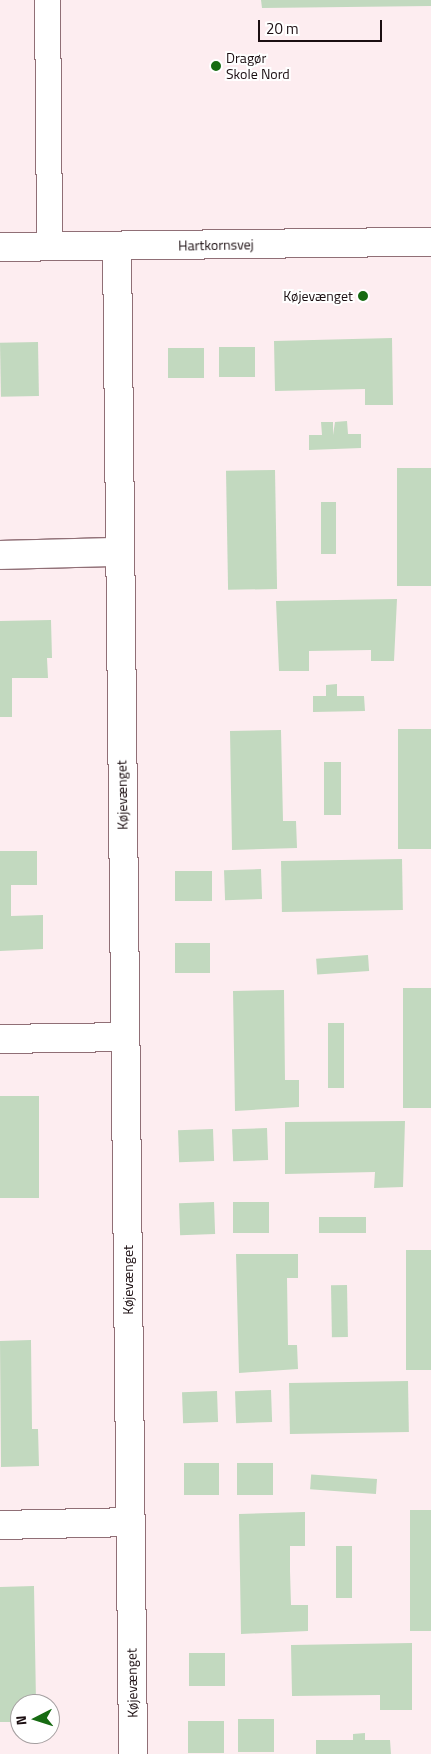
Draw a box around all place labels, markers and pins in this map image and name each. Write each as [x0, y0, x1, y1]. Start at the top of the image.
place label: Dragør Skole Nord [226, 50, 290, 82]
marker: Dragør Skole Nord [210, 60, 222, 72]
place label: Køjevænget [283, 288, 353, 304]
marker: Køjevænget [357, 290, 369, 302]

